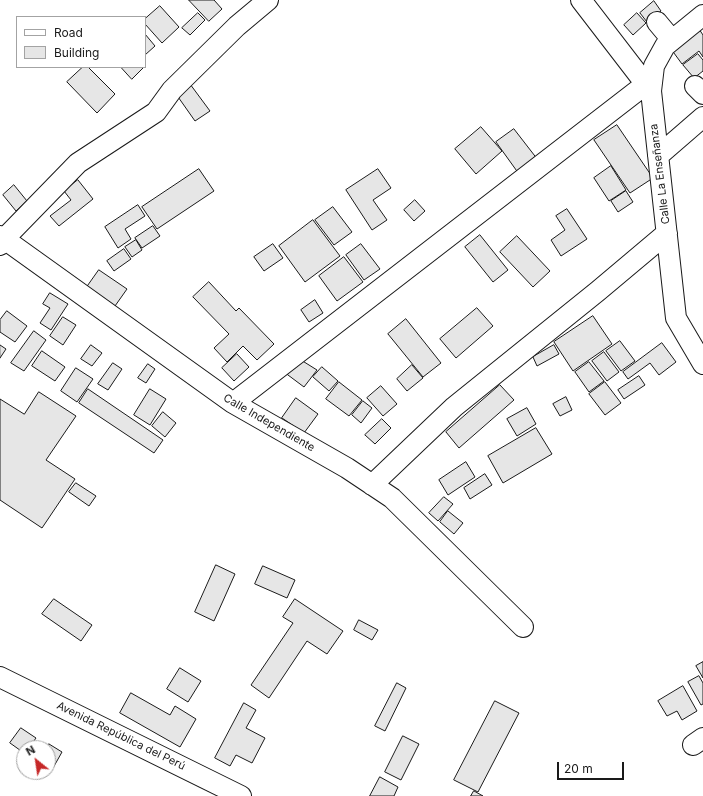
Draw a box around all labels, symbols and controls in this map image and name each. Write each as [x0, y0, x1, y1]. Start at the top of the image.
legend [16, 16, 146, 68]
text: Road [54, 25, 83, 40]
text: Building [54, 45, 99, 60]
street label: Calle La Enseñanza [647, 123, 673, 225]
street label: Calle Independiente [221, 391, 317, 455]
street label: Avenida República del Perú [54, 699, 188, 773]
north arrow [16, 740, 56, 780]
text: N [23, 742, 38, 759]
scale bar [559, 754, 626, 780]
text: 20 m [564, 761, 593, 776]

